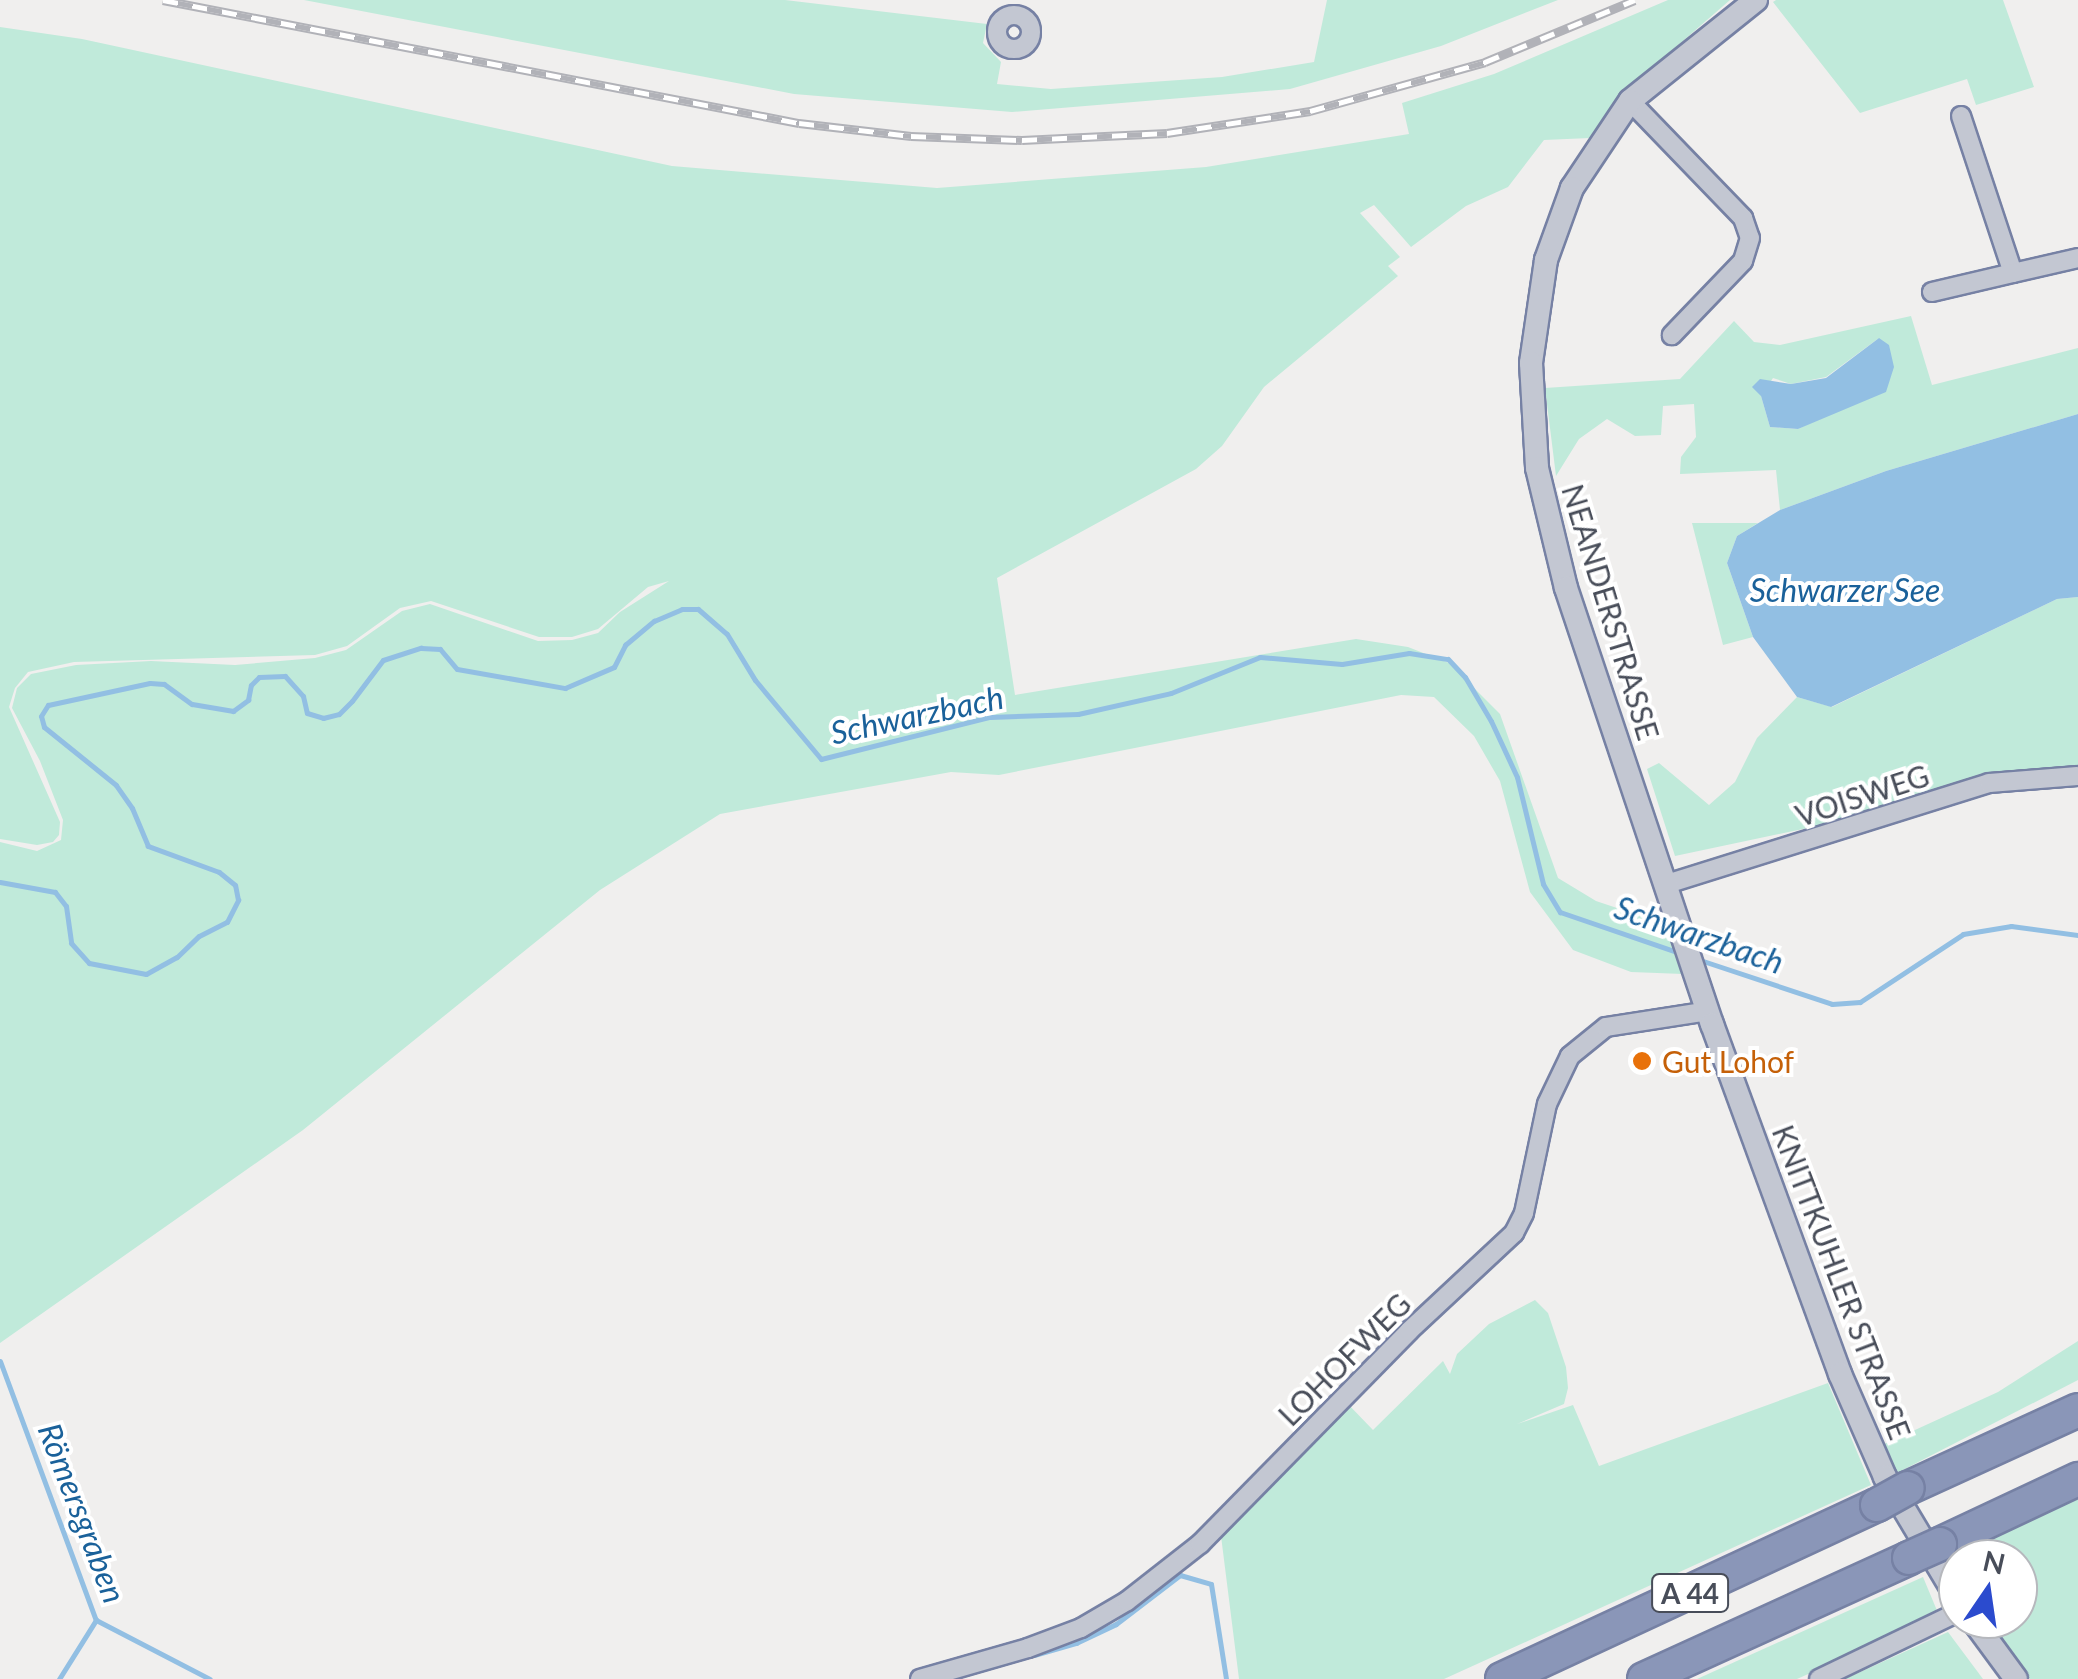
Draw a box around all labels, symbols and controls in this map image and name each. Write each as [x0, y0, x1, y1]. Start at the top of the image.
street label: NEANDERSTRASSE [1555, 480, 1667, 744]
water label: Schwarzer See [1749, 571, 1941, 609]
water label: Schwarzbach [827, 678, 1007, 752]
street label: VOISWEG [1791, 757, 1933, 833]
water label: Schwarzbach [1610, 888, 1788, 982]
place label: Gut Lohof [1662, 1043, 1794, 1079]
marker: Gut Lohof [1631, 1050, 1653, 1072]
street label: KNITTKUHLER STRASSE [1765, 1120, 1919, 1444]
street label: LOHOFWEG [1270, 1285, 1418, 1433]
water label: Römersgraben [30, 1418, 134, 1608]
north arrow [1938, 1539, 2038, 1639]
text: N [1980, 1543, 2009, 1581]
road number: A 44 [1650, 1570, 1730, 1616]

